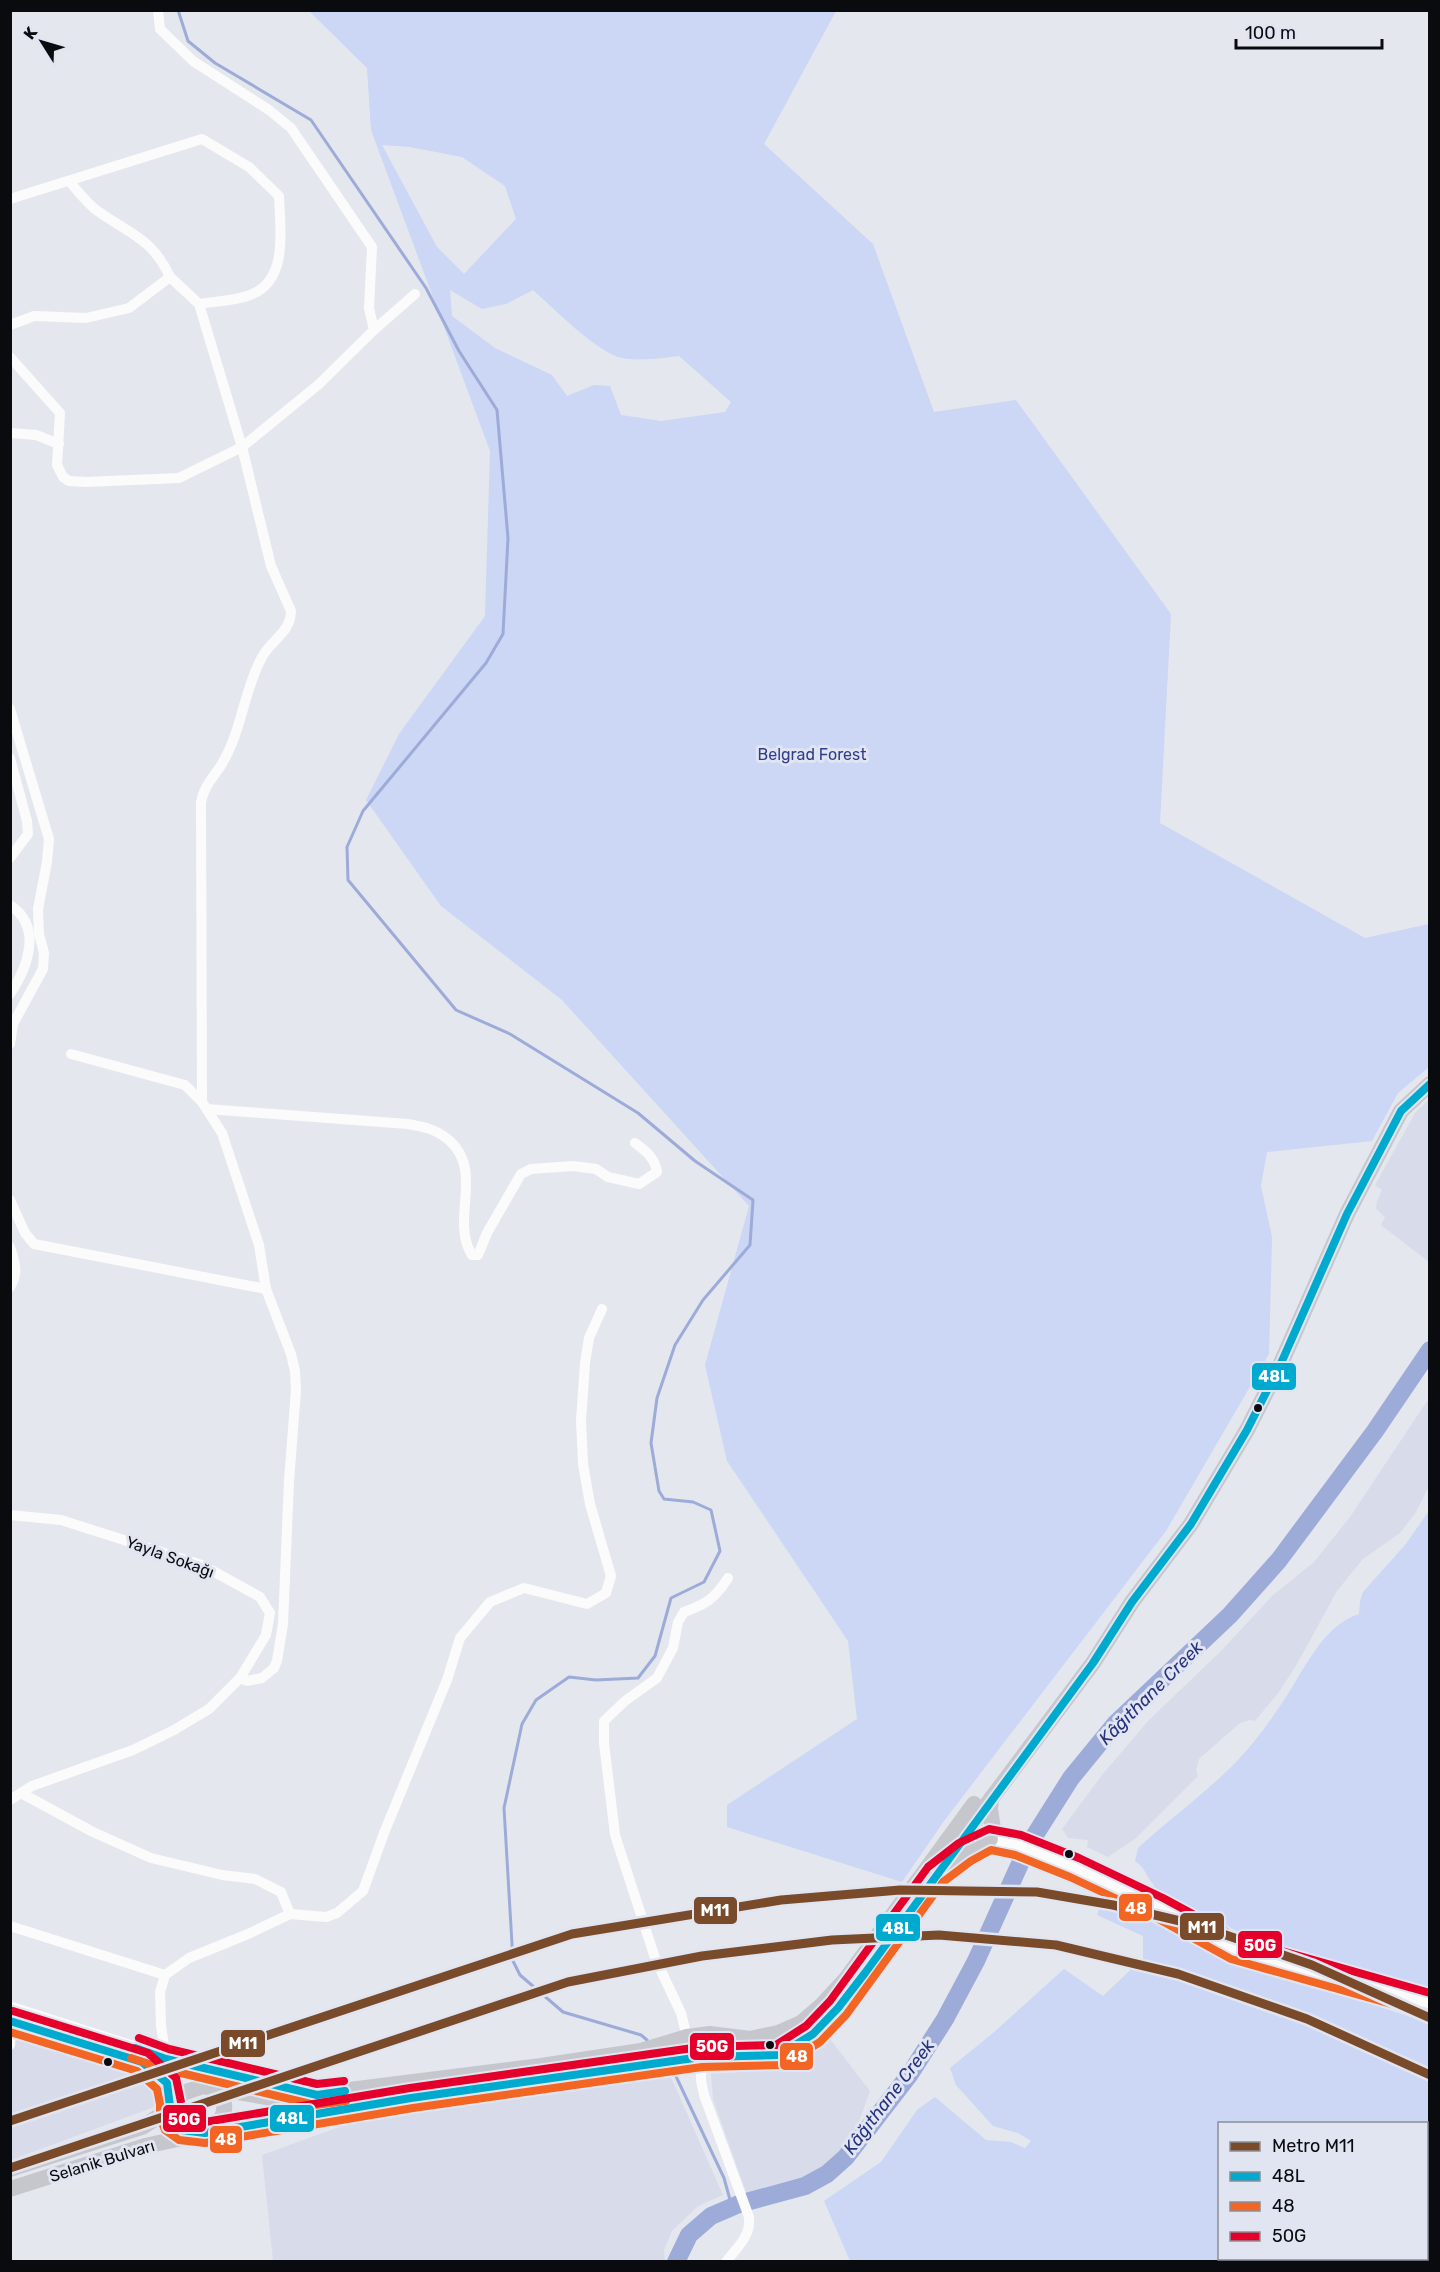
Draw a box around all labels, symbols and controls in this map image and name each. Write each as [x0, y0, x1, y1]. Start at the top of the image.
north arrow [12, 12, 72, 72]
scale bar [1236, 12, 1382, 50]
text: 100 m [1245, 22, 1296, 44]
text: K [20, 23, 41, 43]
park label: Belgrad Forest [758, 745, 866, 764]
line badge: 48L [1251, 1362, 1297, 1391]
text: 48L [1258, 1367, 1290, 1386]
unlabelled marker [1252, 1402, 1264, 1414]
street label: Yayla Sokağı [123, 1532, 217, 1582]
water label: Kâğıthane Creek [1094, 1636, 1208, 1750]
unlabelled marker [1063, 1848, 1075, 1860]
line badge: 48 [1118, 1893, 1153, 1922]
line badge: M11 [693, 1896, 738, 1925]
text: 48 [1125, 1899, 1147, 1918]
text: M11 [700, 1901, 730, 1920]
line badge: M11 [1179, 1912, 1225, 1941]
line badge: 48L [875, 1913, 921, 1942]
text: M11 [1187, 1918, 1217, 1937]
text: 48L [882, 1919, 914, 1938]
line badge: 50G [1237, 1930, 1283, 1959]
text: 50G [1244, 1936, 1276, 1955]
line badge: M11 [220, 2029, 266, 2058]
line badge: 50G [689, 2032, 735, 2061]
text: M11 [228, 2034, 258, 2053]
water label: Kâğıthane Creek [839, 2035, 940, 2159]
text: 50G [696, 2037, 728, 2056]
unlabelled marker [764, 2039, 776, 2051]
line badge: 48 [779, 2042, 814, 2071]
text: 48 [786, 2047, 808, 2066]
unlabelled marker [102, 2056, 114, 2068]
line badge: 50G [162, 2104, 207, 2133]
line badge: 48L [269, 2104, 315, 2133]
text: 48L [276, 2109, 308, 2128]
text: 50G [168, 2110, 200, 2129]
legend [1218, 2122, 1428, 2260]
line badge: 48 [209, 2125, 243, 2154]
text: 48 [215, 2130, 237, 2149]
text: Metro M11 [1272, 2135, 1354, 2157]
street label: Selanik Bulvarı [47, 2136, 157, 2186]
text: 48L [1272, 2165, 1305, 2187]
text: 48 [1272, 2195, 1295, 2217]
text: 50G [1272, 2225, 1306, 2247]

